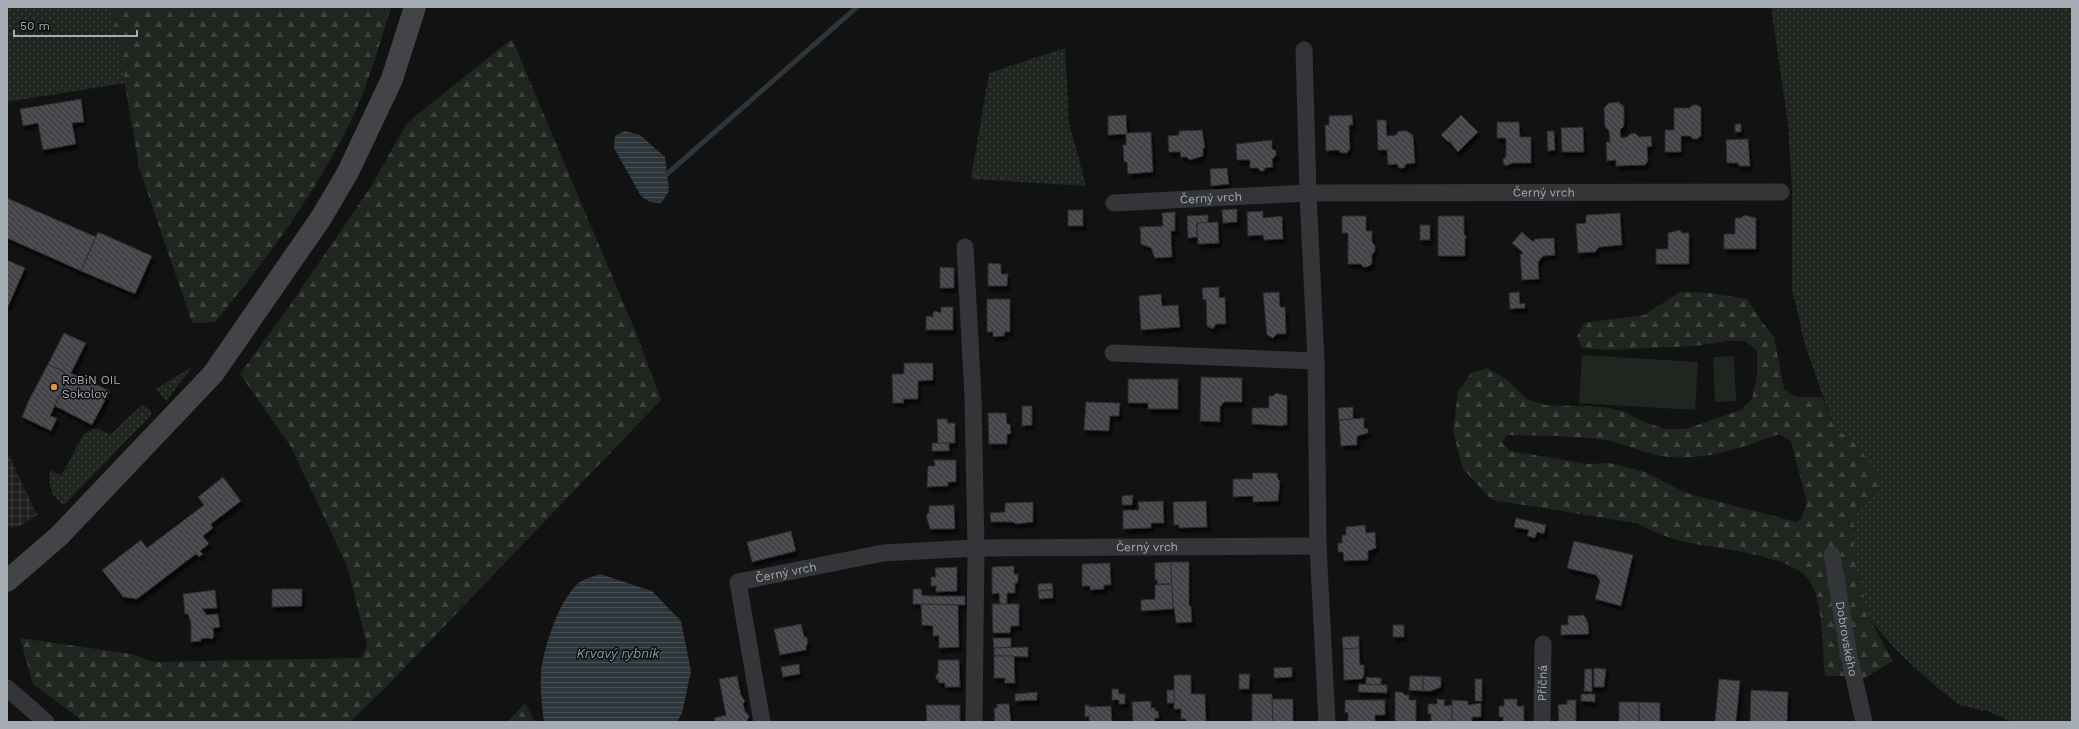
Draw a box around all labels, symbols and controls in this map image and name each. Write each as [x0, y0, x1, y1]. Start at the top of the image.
scale bar [14, 12, 137, 38]
text: 50 m [20, 19, 50, 33]
street label: Černý vrch [1513, 185, 1575, 200]
street label: Černý vrch [1179, 189, 1242, 207]
place label: RoBiN OIL Sokolov [62, 373, 121, 401]
marker: RoBiN OIL Sokolov [49, 382, 59, 392]
street label: Černý vrch [1116, 540, 1178, 554]
street label: Černý vrch [754, 559, 818, 585]
street label: Dobrovského [1833, 600, 1860, 678]
water label: Krvavý rybník [577, 646, 660, 661]
street label: Příčná [1535, 665, 1550, 701]

